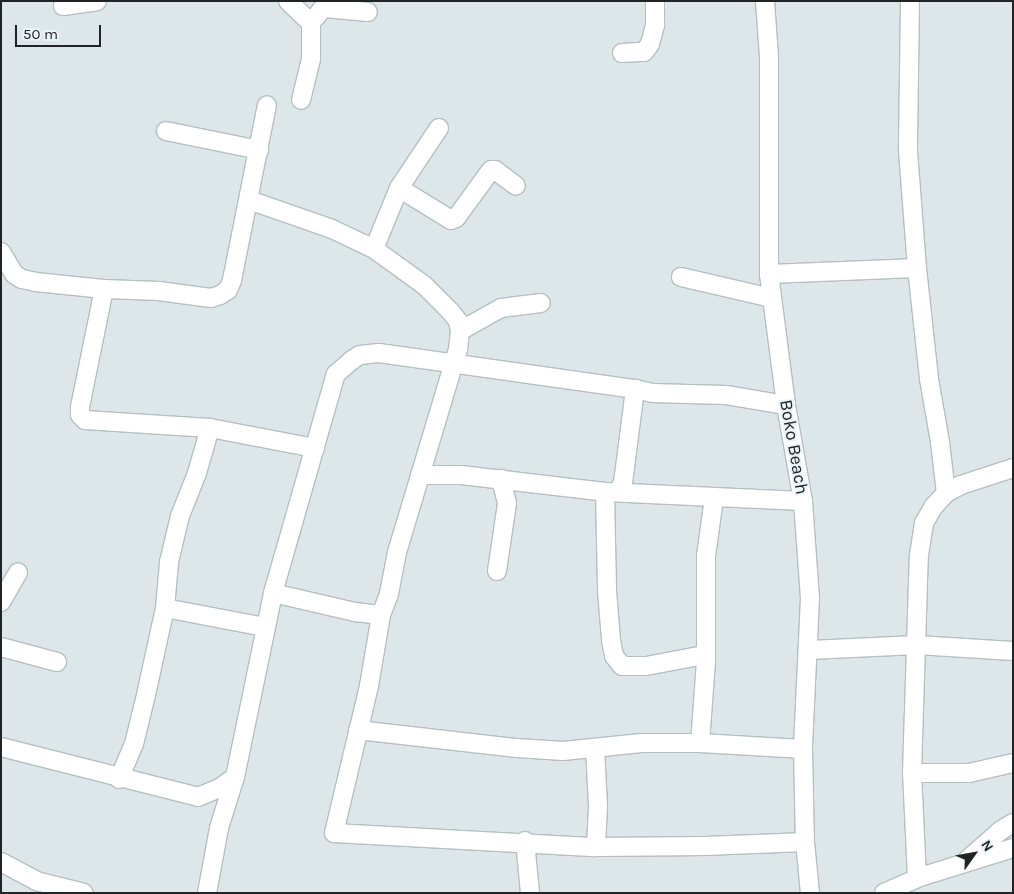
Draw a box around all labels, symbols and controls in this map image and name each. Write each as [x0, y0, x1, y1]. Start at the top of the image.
scale bar [18, 15, 104, 47]
text: 50 m [23, 25, 58, 43]
street label: Boko Beach [775, 398, 813, 496]
north arrow [949, 829, 999, 879]
text: N [977, 837, 997, 855]

